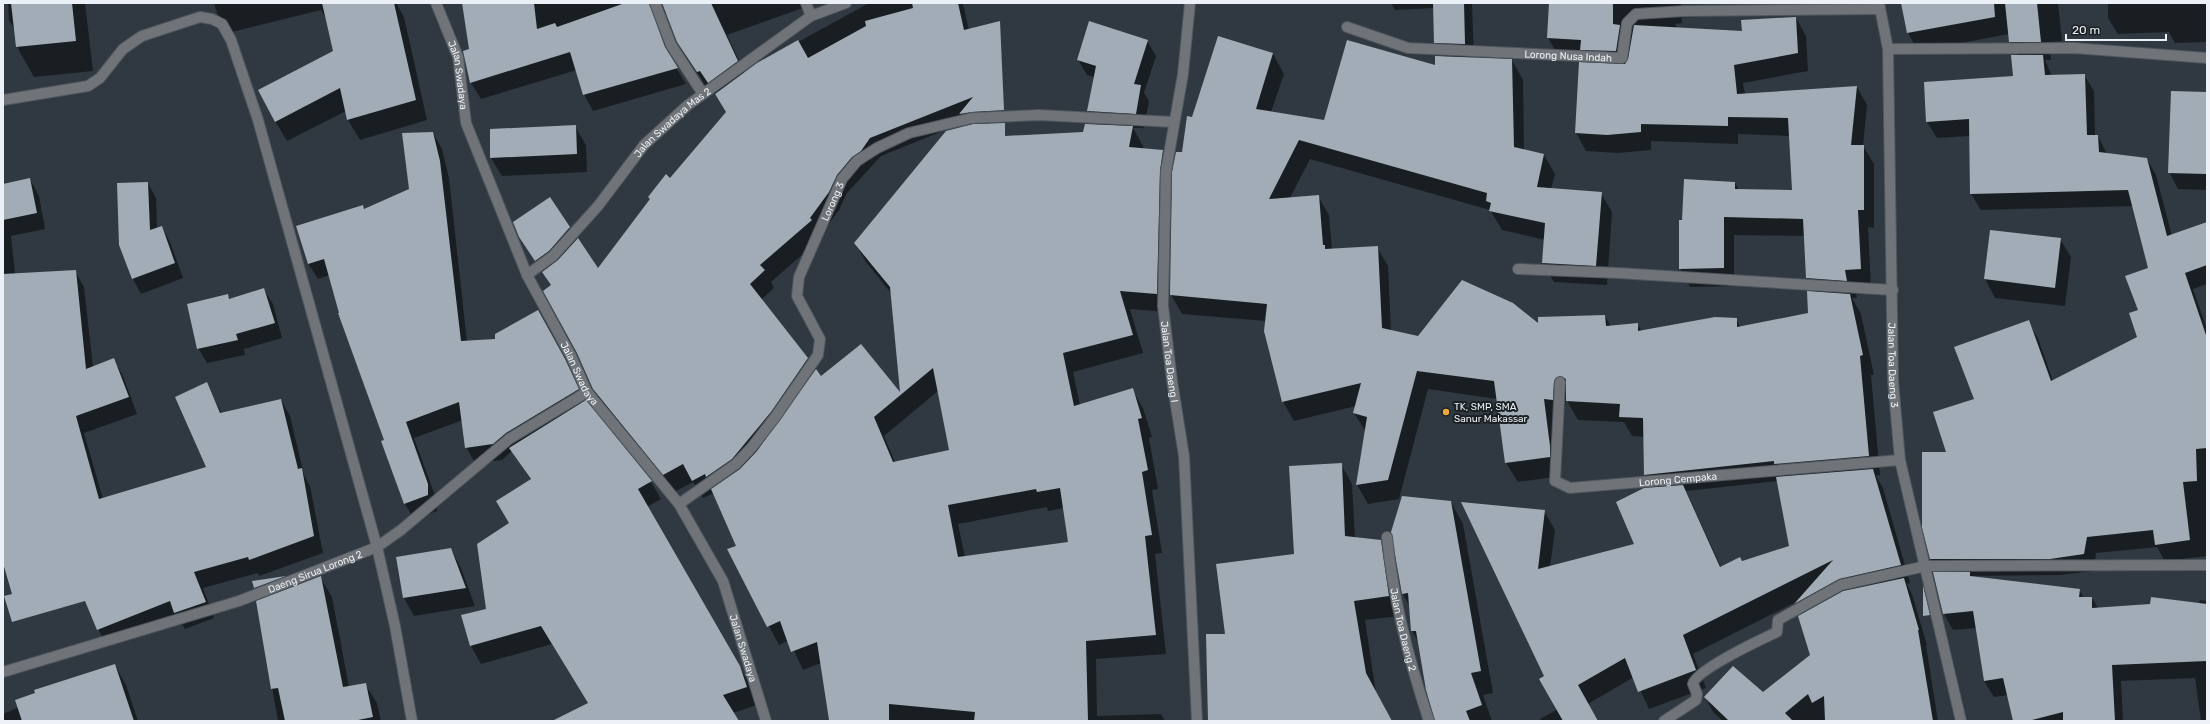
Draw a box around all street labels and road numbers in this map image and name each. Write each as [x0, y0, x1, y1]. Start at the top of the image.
street label: Jalan Swadaya [445, 39, 469, 110]
street label: Lorong Nusa Indah [1524, 48, 1612, 65]
street label: Jalan Swadaya Mas 2 [632, 85, 714, 160]
street label: Lorong 3 [819, 180, 847, 223]
street label: Jalan Toa Daeng I [1158, 320, 1180, 403]
street label: Jalan Toa Daeng 3 [1885, 322, 1900, 408]
street label: Jalan Swadaya [557, 340, 600, 408]
street label: Lorong Cempaka [1638, 471, 1718, 489]
street label: Daeng Sirua Lorong 2 [267, 548, 364, 596]
street label: Jalan Toa Daeng 2 [1387, 587, 1418, 673]
street label: Jalan Swadaya [727, 613, 759, 684]

